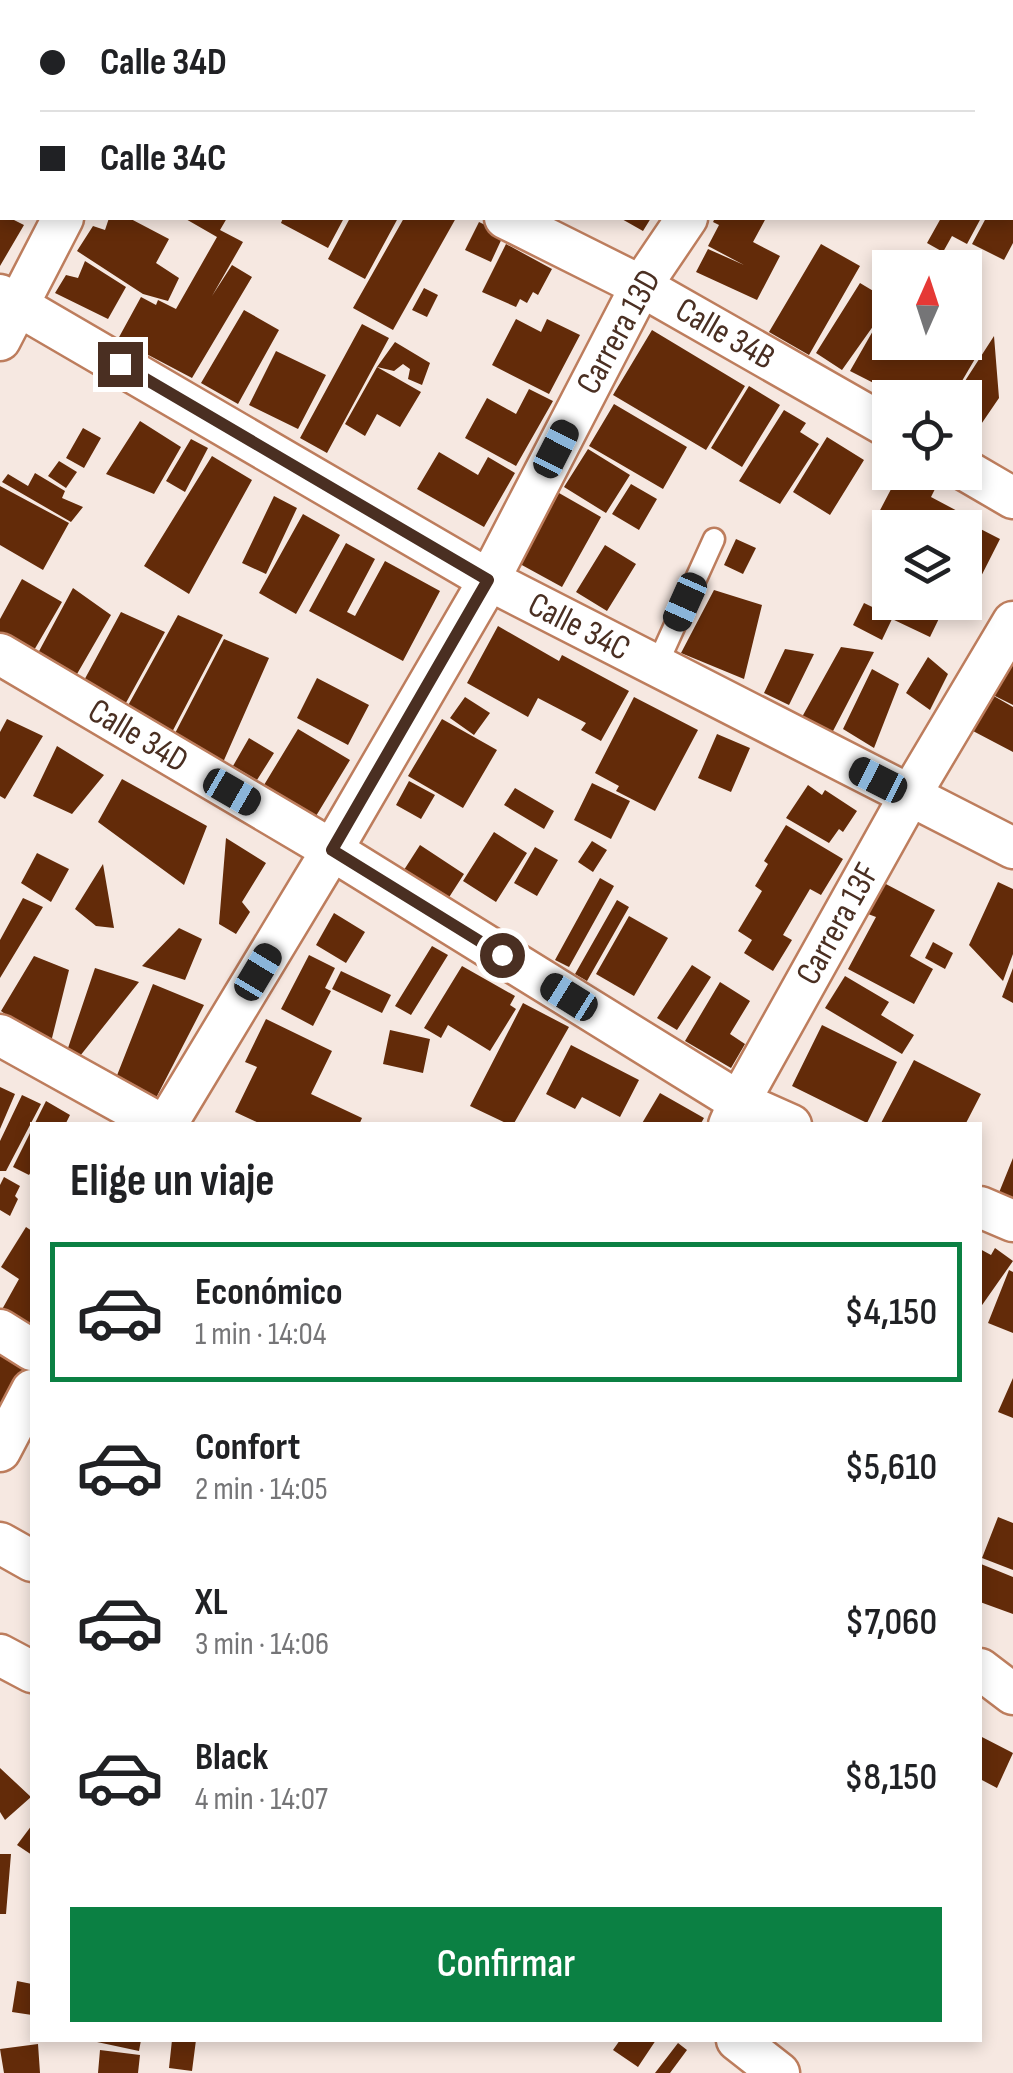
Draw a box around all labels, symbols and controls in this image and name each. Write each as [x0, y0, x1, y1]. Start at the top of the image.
text: Calle 34D [100, 40, 227, 85]
text: Calle 34C [100, 136, 226, 181]
north arrow [872, 250, 982, 360]
map controls [872, 250, 982, 620]
street label: Carrera 13D [567, 262, 671, 402]
street label: Calle 34B [668, 289, 782, 379]
route end [98, 342, 143, 387]
button: locate [872, 380, 982, 490]
car [529, 415, 583, 483]
button: layers [872, 510, 982, 620]
car [659, 568, 711, 636]
street label: Calle 34C [521, 583, 637, 671]
street label: Calle 34D [80, 689, 196, 783]
car [844, 753, 912, 807]
car [199, 764, 265, 820]
street label: Carrera 13F [787, 856, 889, 992]
route start [480, 933, 525, 978]
car [230, 939, 286, 1005]
car [536, 968, 602, 1026]
text: Elige un viaje [70, 1154, 275, 1209]
icon: car [75, 1267, 165, 1357]
text: Económico [195, 1270, 343, 1315]
text: $4,150 [845, 1290, 937, 1335]
text: 1 min · 14:04 [195, 1315, 326, 1354]
icon: car [75, 1422, 165, 1512]
text: Confort [195, 1425, 300, 1470]
text: $5,610 [845, 1445, 937, 1490]
text: 2 min · 14:05 [195, 1470, 328, 1509]
icon: car [75, 1577, 165, 1667]
text: XL [195, 1580, 228, 1625]
text: $7,060 [845, 1600, 937, 1645]
text: 3 min · 14:06 [195, 1625, 329, 1664]
icon: car [75, 1732, 165, 1822]
text: Black [195, 1735, 268, 1780]
text: $8,150 [844, 1755, 937, 1800]
text: 4 min · 14:07 [195, 1780, 328, 1819]
button: Confirmar [70, 1907, 942, 2022]

